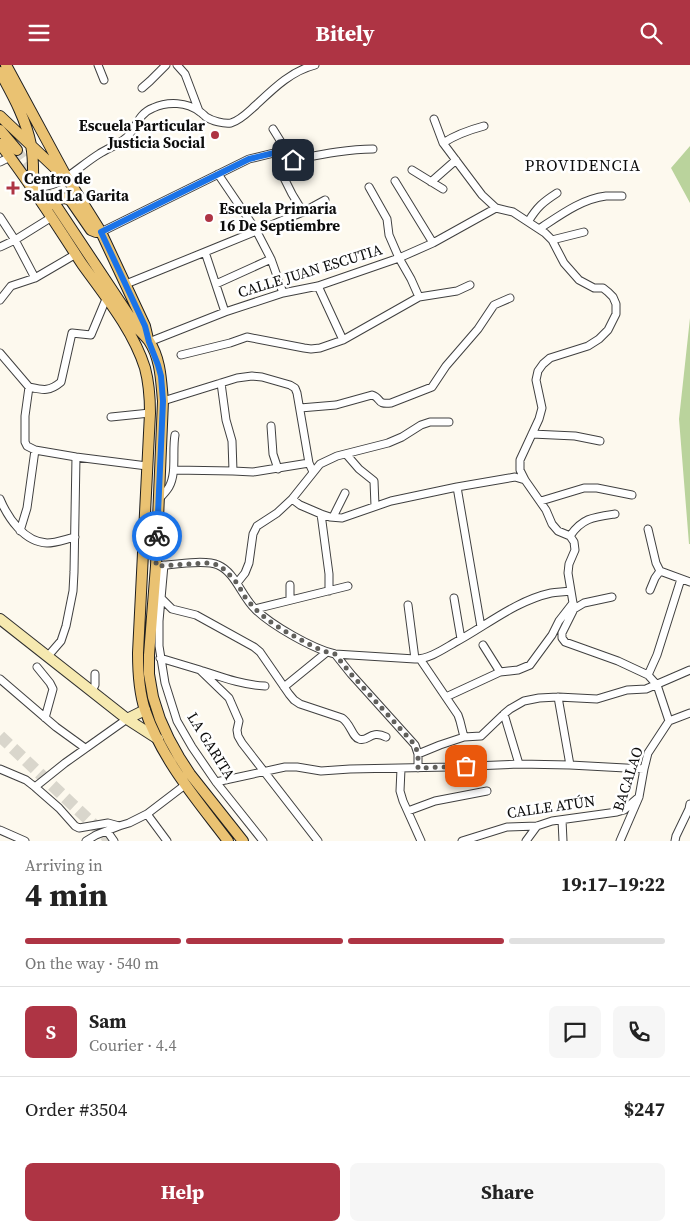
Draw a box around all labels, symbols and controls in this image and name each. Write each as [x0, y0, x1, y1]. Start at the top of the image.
text: Bitely [316, 18, 374, 48]
icon: menu [25, 19, 53, 47]
icon: search [637, 19, 665, 47]
place label: Escuela Particular Justicia Social [79, 115, 205, 153]
marker: Escuela Particular Justicia Social [209, 129, 221, 141]
pin [272, 139, 314, 181]
icon: home [279, 146, 307, 174]
district label: PROVIDENCIA [525, 154, 641, 176]
place label: Centro de Salud La Garita [24, 168, 130, 206]
marker: Centro de Salud La Garita [6, 181, 20, 195]
place label: Escuela Primaria 16 De Septiembre [219, 198, 340, 236]
marker: Escuela Primaria 16 De Septiembre [203, 212, 215, 224]
street label: CALLE JUAN ESCUTIA [235, 239, 385, 303]
courier [132, 511, 182, 561]
icon: bike [143, 522, 171, 550]
street label: LA GARITA [182, 708, 240, 783]
street label: BACALAO [607, 744, 648, 814]
pin [445, 745, 487, 787]
icon: bag [452, 752, 480, 780]
street label: CALLE ATÚN [505, 790, 596, 823]
text: Arriving in [25, 854, 103, 876]
text: 19:17–19:22 [561, 871, 665, 897]
text: 4 min [25, 873, 108, 917]
text: On the way · 540 m [25, 952, 159, 974]
button: chat [549, 1006, 601, 1058]
button: phone [613, 1006, 665, 1058]
text: Sam [89, 1008, 127, 1034]
text: S [46, 1019, 56, 1045]
text: Courier · 4.4 [89, 1034, 177, 1056]
text: Order #3504 [25, 1096, 127, 1122]
text: $247 [624, 1096, 665, 1122]
button: Help [25, 1163, 340, 1221]
button: Share [350, 1163, 665, 1221]

